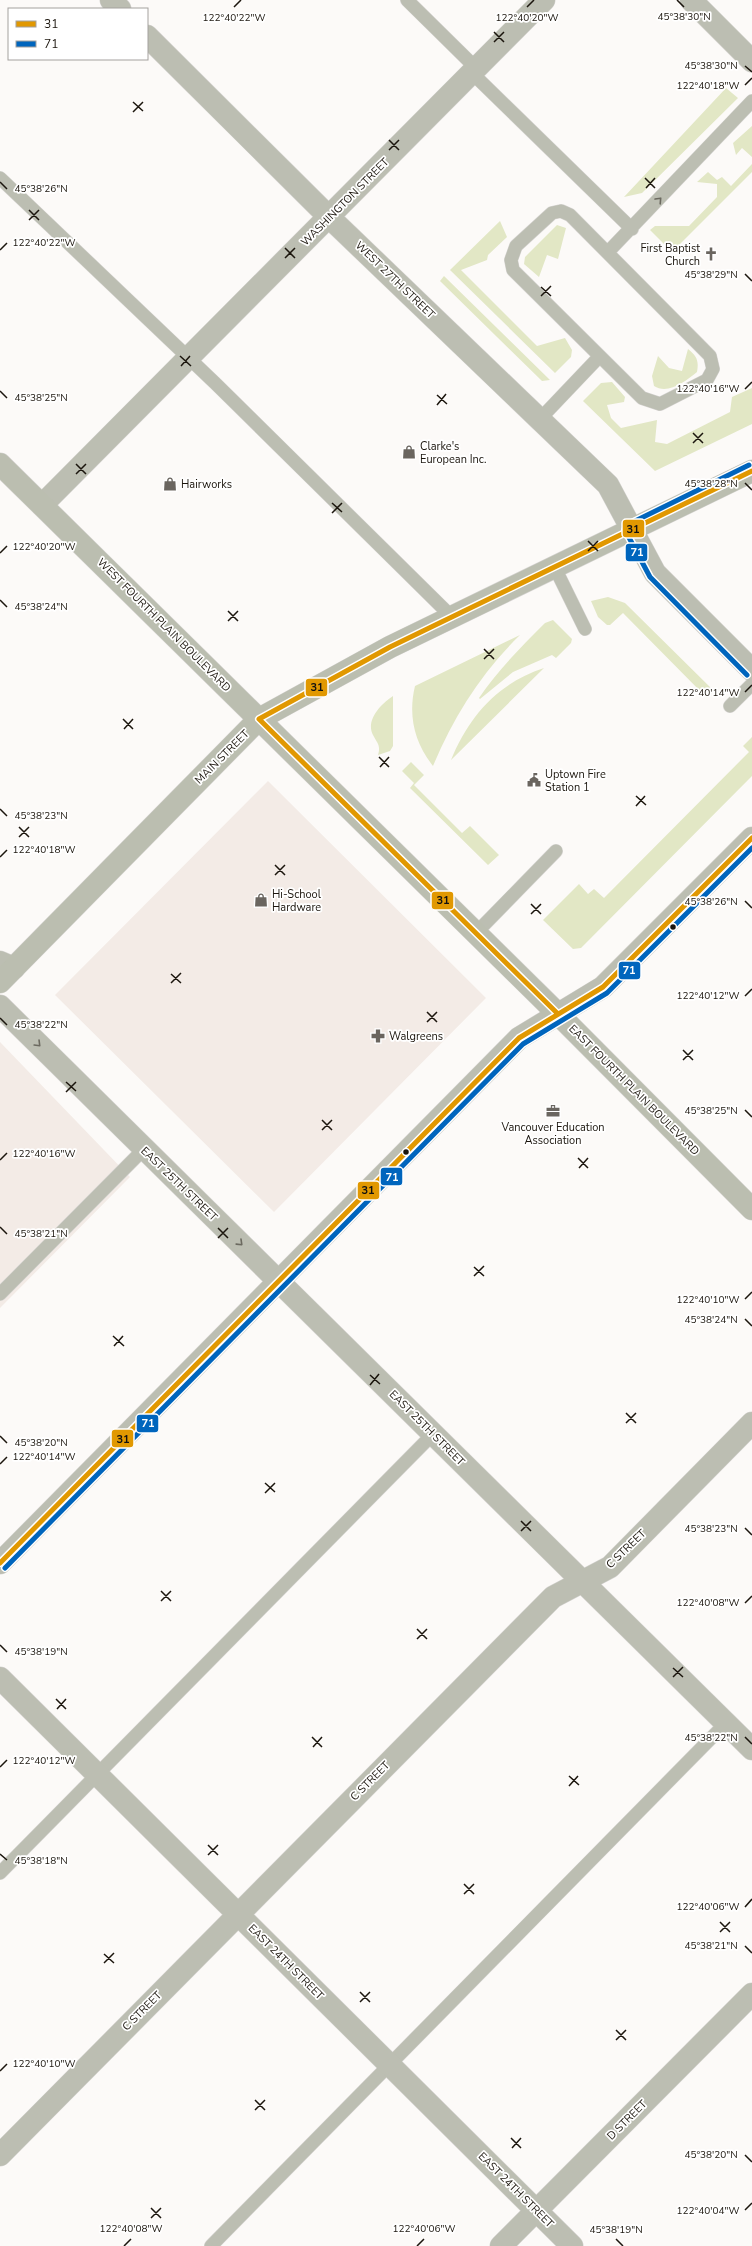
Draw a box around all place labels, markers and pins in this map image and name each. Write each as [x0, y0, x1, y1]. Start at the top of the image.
place label: First Baptist Church [641, 241, 700, 269]
church icon: First Baptist Church [703, 246, 719, 262]
place label: Clarke's European Inc. [420, 439, 487, 467]
shop icon: Clarke's European Inc. [401, 444, 417, 460]
shop icon: Hairworks [162, 476, 178, 492]
place label: Hairworks [181, 477, 232, 492]
place label: Uptown Fire Station 1 [545, 767, 606, 795]
public building icon: Uptown Fire Station 1 [526, 772, 542, 788]
place label: Hi-School Hardware [272, 887, 322, 915]
shop icon: Hi-School Hardware [253, 892, 269, 908]
unlabelled marker [668, 922, 678, 932]
pharmacy icon: Walgreens [370, 1028, 386, 1044]
place label: Walgreens [389, 1029, 443, 1044]
office icon: Vancouver Education Association [545, 1103, 561, 1119]
place label: Vancouver Education Association [500, 1120, 605, 1148]
unlabelled marker [401, 1147, 411, 1157]

